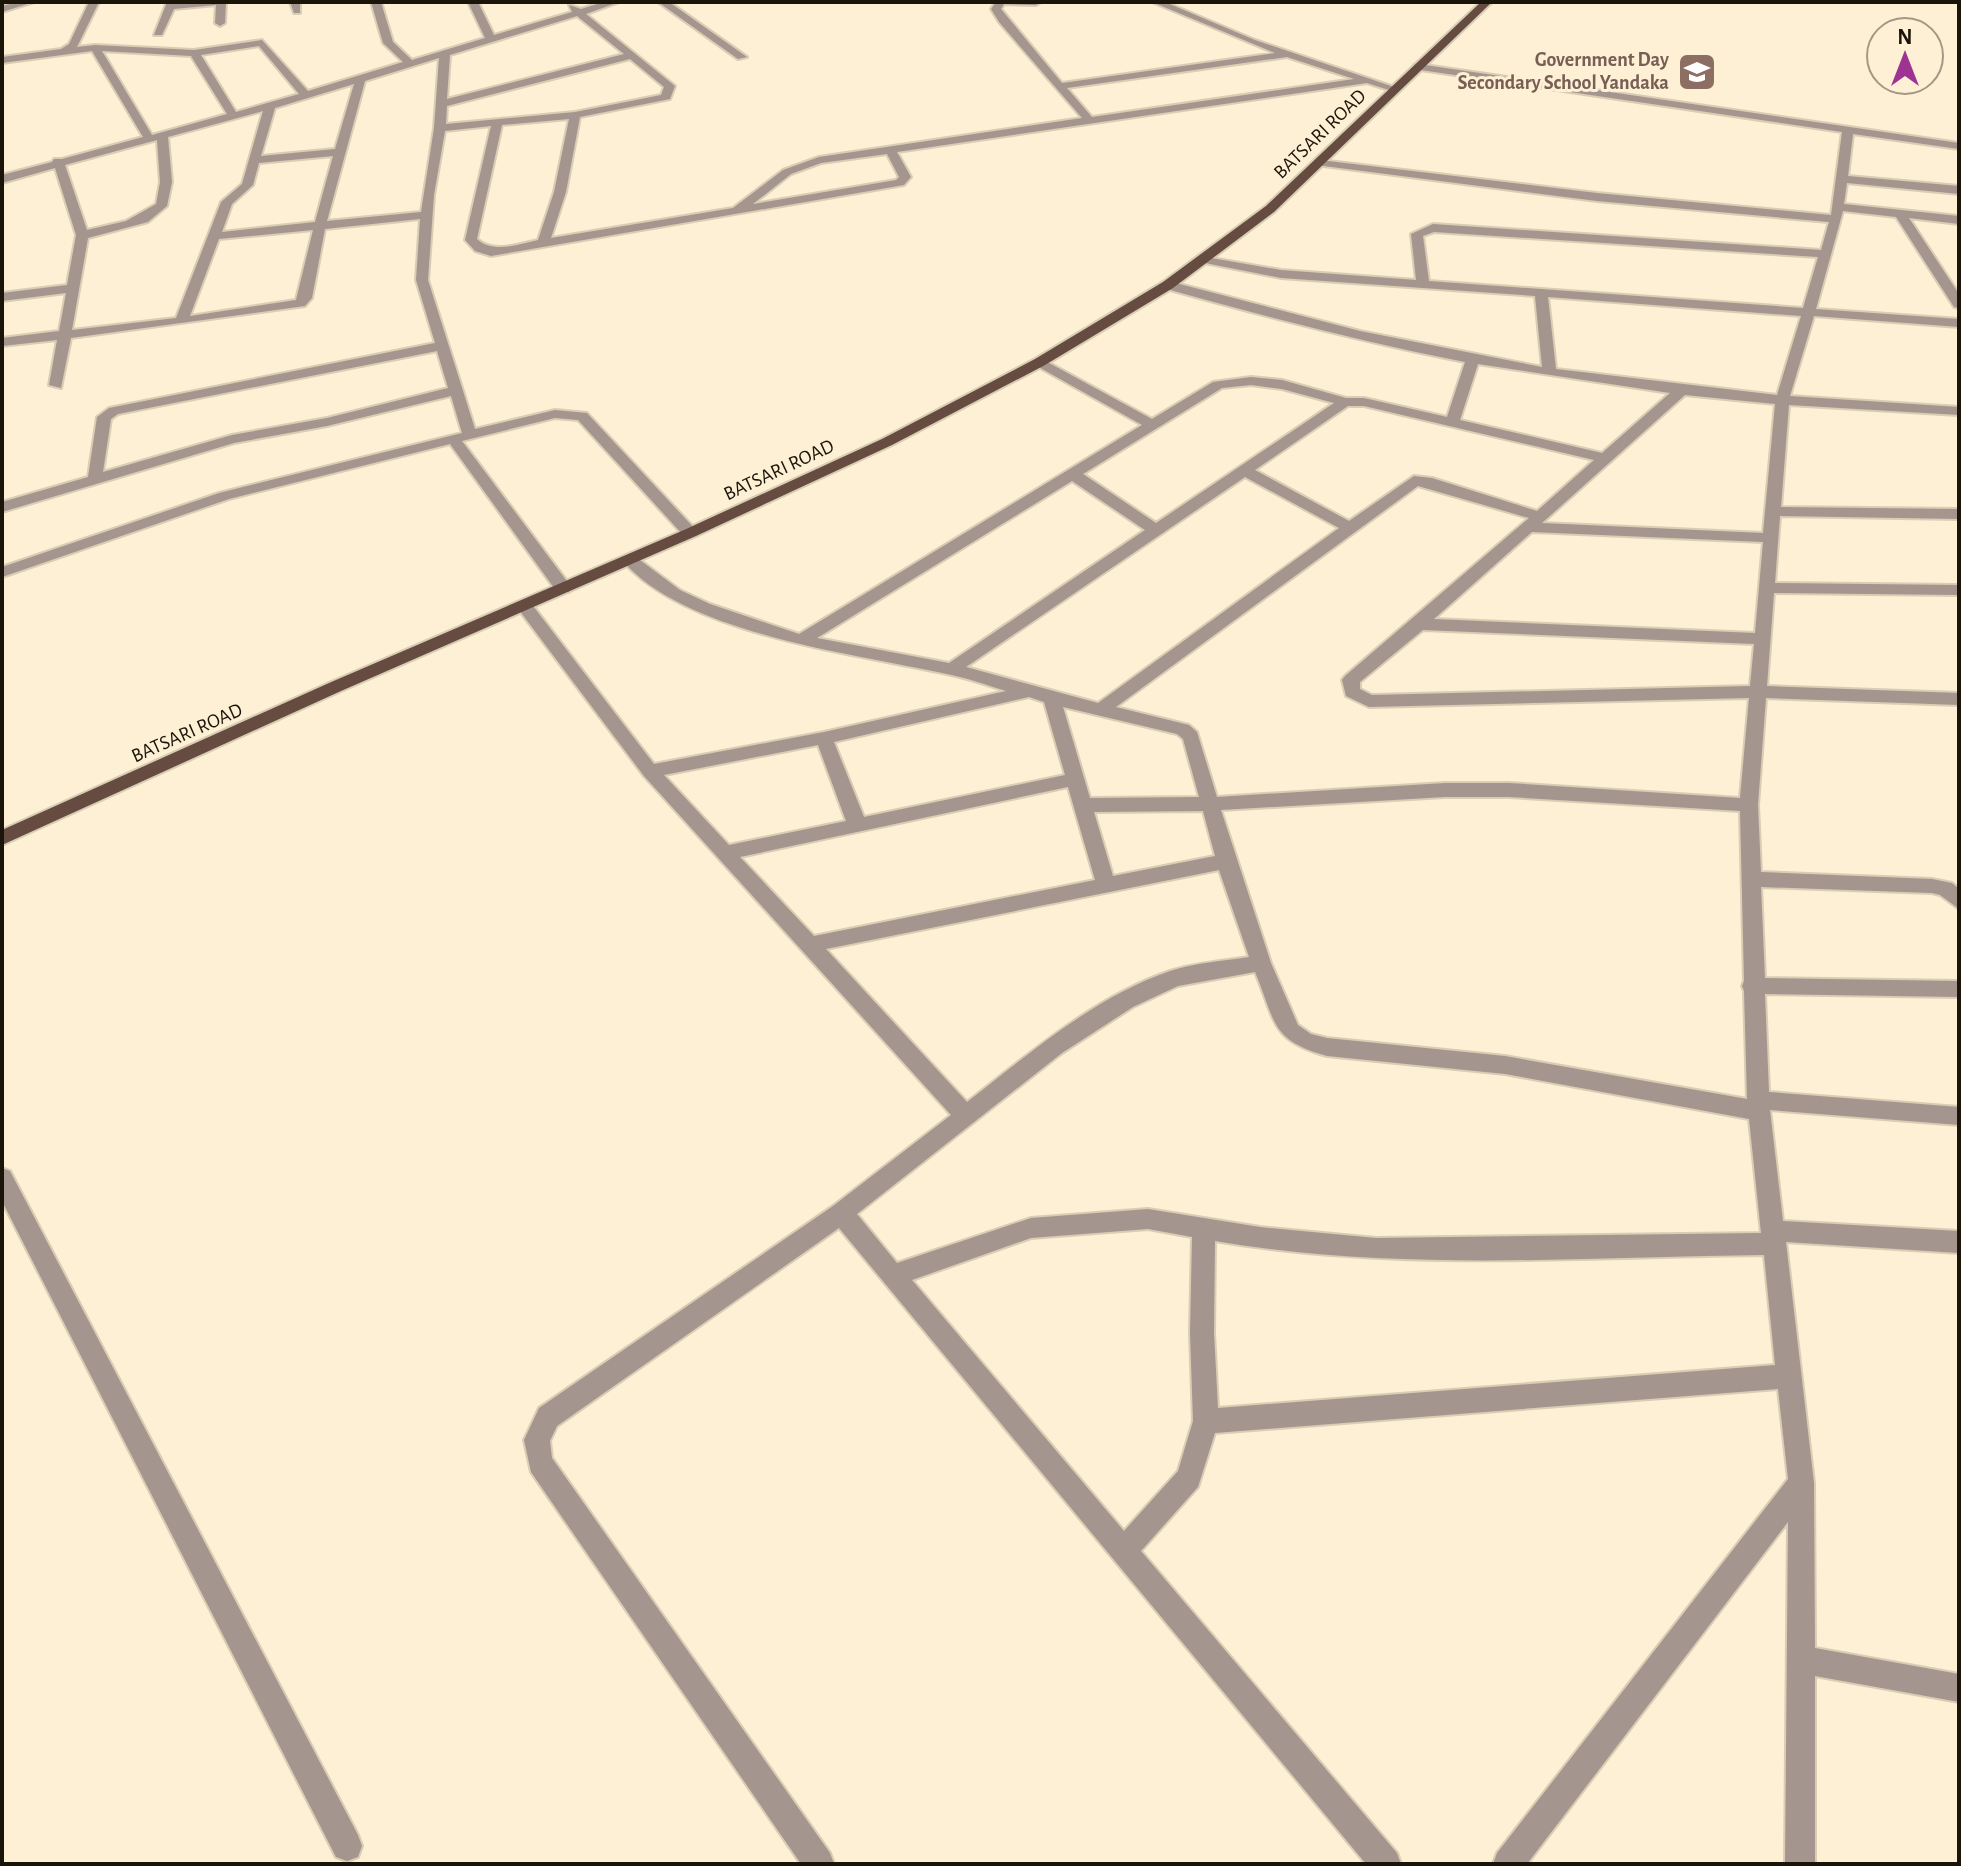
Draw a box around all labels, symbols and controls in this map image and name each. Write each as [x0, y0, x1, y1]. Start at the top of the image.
north arrow [1865, 16, 1945, 96]
text: N [1897, 26, 1913, 48]
place label: Government Day Secondary School Yandaka [1458, 50, 1669, 93]
school or university icon: Government Day Secondary School Yandaka [1676, 51, 1718, 93]
street label: BATSARI ROAD [1270, 85, 1370, 183]
street label: BATSARI ROAD [721, 436, 837, 504]
street label: BATSARI ROAD [128, 700, 246, 766]

